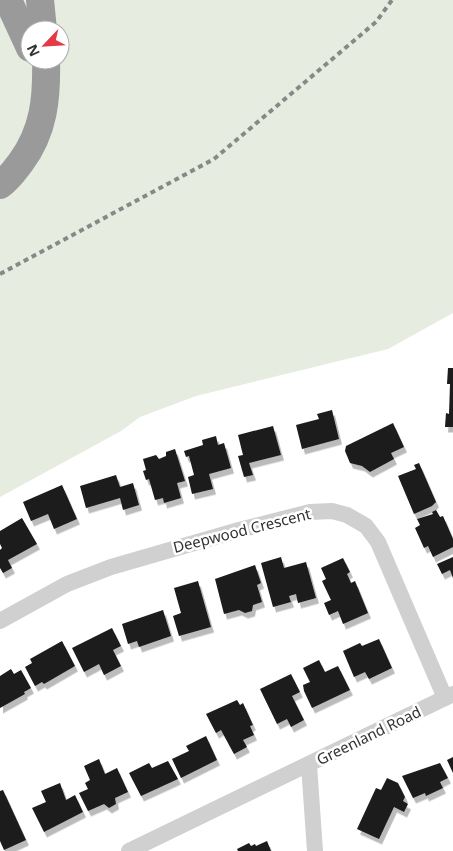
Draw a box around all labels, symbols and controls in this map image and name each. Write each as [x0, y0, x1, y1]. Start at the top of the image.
north arrow [20, 20, 70, 70]
text: N [22, 42, 44, 60]
street label: Deepwood Crescent [171, 503, 313, 557]
street label: Greenland Road [313, 701, 424, 769]

